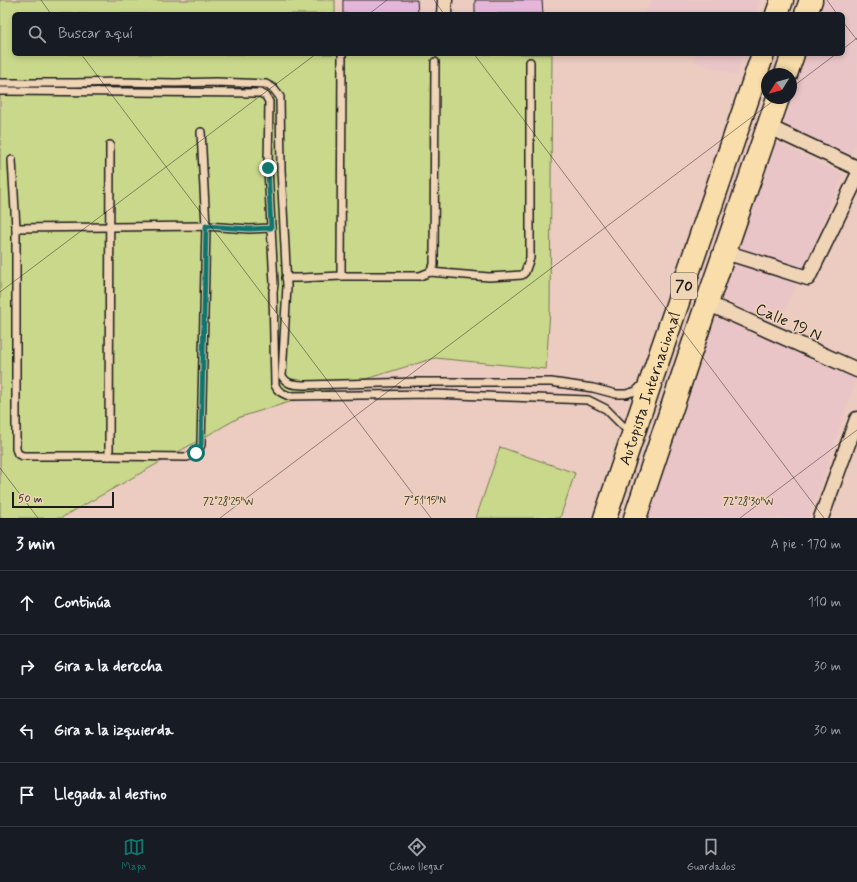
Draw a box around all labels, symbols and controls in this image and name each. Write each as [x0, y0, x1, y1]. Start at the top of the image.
search box [12, 12, 845, 56]
icon: search [26, 23, 48, 45]
text: Buscar aquí [58, 24, 133, 44]
north arrow [761, 68, 797, 104]
route end [259, 159, 277, 177]
road number: 70 [671, 273, 697, 299]
street label: Calle 19 N [752, 298, 825, 346]
street label: Autopista Internacional [614, 309, 686, 468]
route start [187, 444, 205, 462]
scale bar [12, 490, 114, 509]
text: 50 m [18, 492, 43, 506]
text: 7°51'15"N [404, 494, 446, 508]
text: 72°28'25"W [203, 495, 253, 509]
text: 72°28'30"W [723, 495, 773, 509]
text: 3 min [16, 533, 55, 555]
text: A pie · 170 m [771, 536, 841, 553]
icon: ahead [16, 592, 38, 614]
text: Continúa [54, 593, 111, 613]
text: 110 m [808, 594, 841, 611]
icon: right [16, 656, 38, 678]
text: Gira a la derecha [54, 657, 163, 677]
text: 30 m [814, 658, 841, 675]
icon: left [16, 720, 38, 742]
text: Gira a la izquierda [54, 721, 173, 741]
text: 30 m [814, 722, 841, 739]
icon: arrive [16, 784, 38, 806]
text: Llegada al destino [54, 785, 167, 805]
tab: Mapa [121, 836, 146, 874]
tab: Cómo llegar [389, 836, 444, 874]
tab: Guardados [687, 836, 736, 874]

